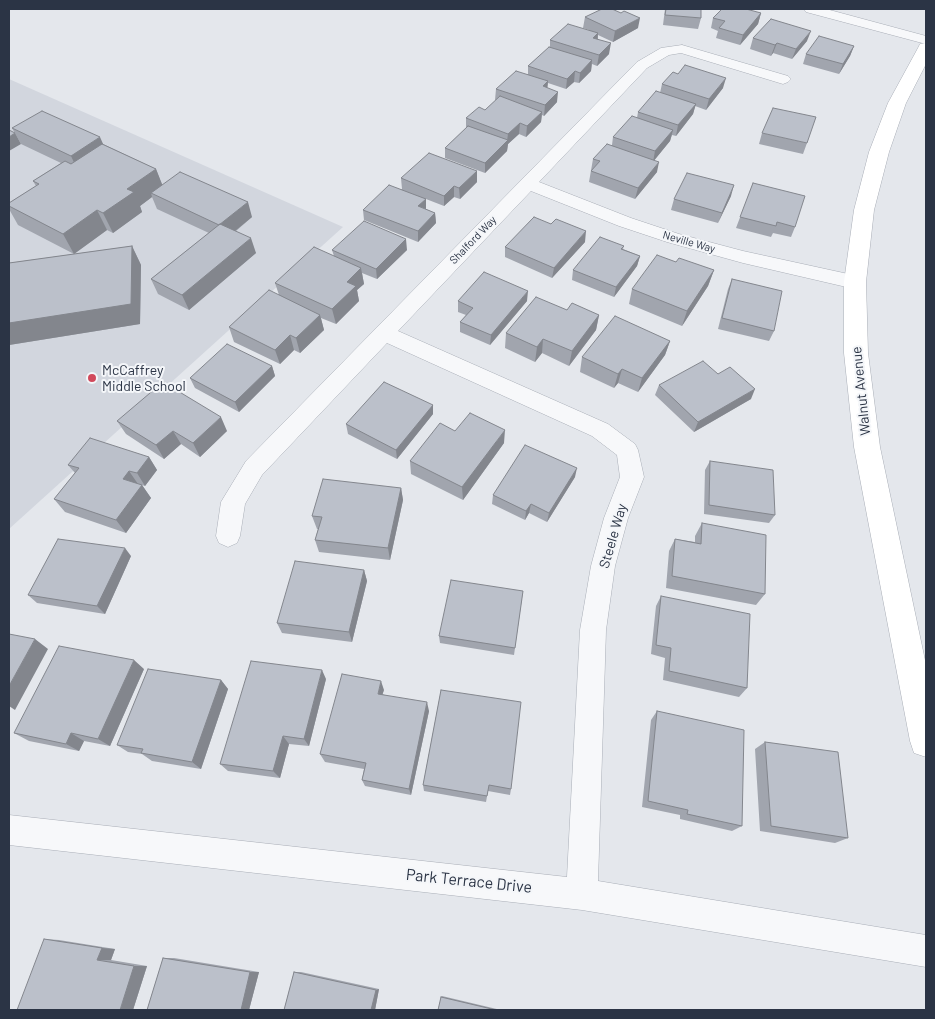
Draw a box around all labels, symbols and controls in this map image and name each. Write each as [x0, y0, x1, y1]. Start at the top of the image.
street label: Shalford Way [447, 213, 499, 267]
street label: Neville Way [661, 228, 717, 256]
street label: Walnut Avenue [848, 346, 874, 436]
place label: McCaffrey Middle School [102, 362, 186, 394]
marker: McCaffrey Middle School [86, 372, 98, 384]
street label: Steele Way [596, 502, 630, 570]
street label: Park Terrace Drive [405, 865, 533, 897]

